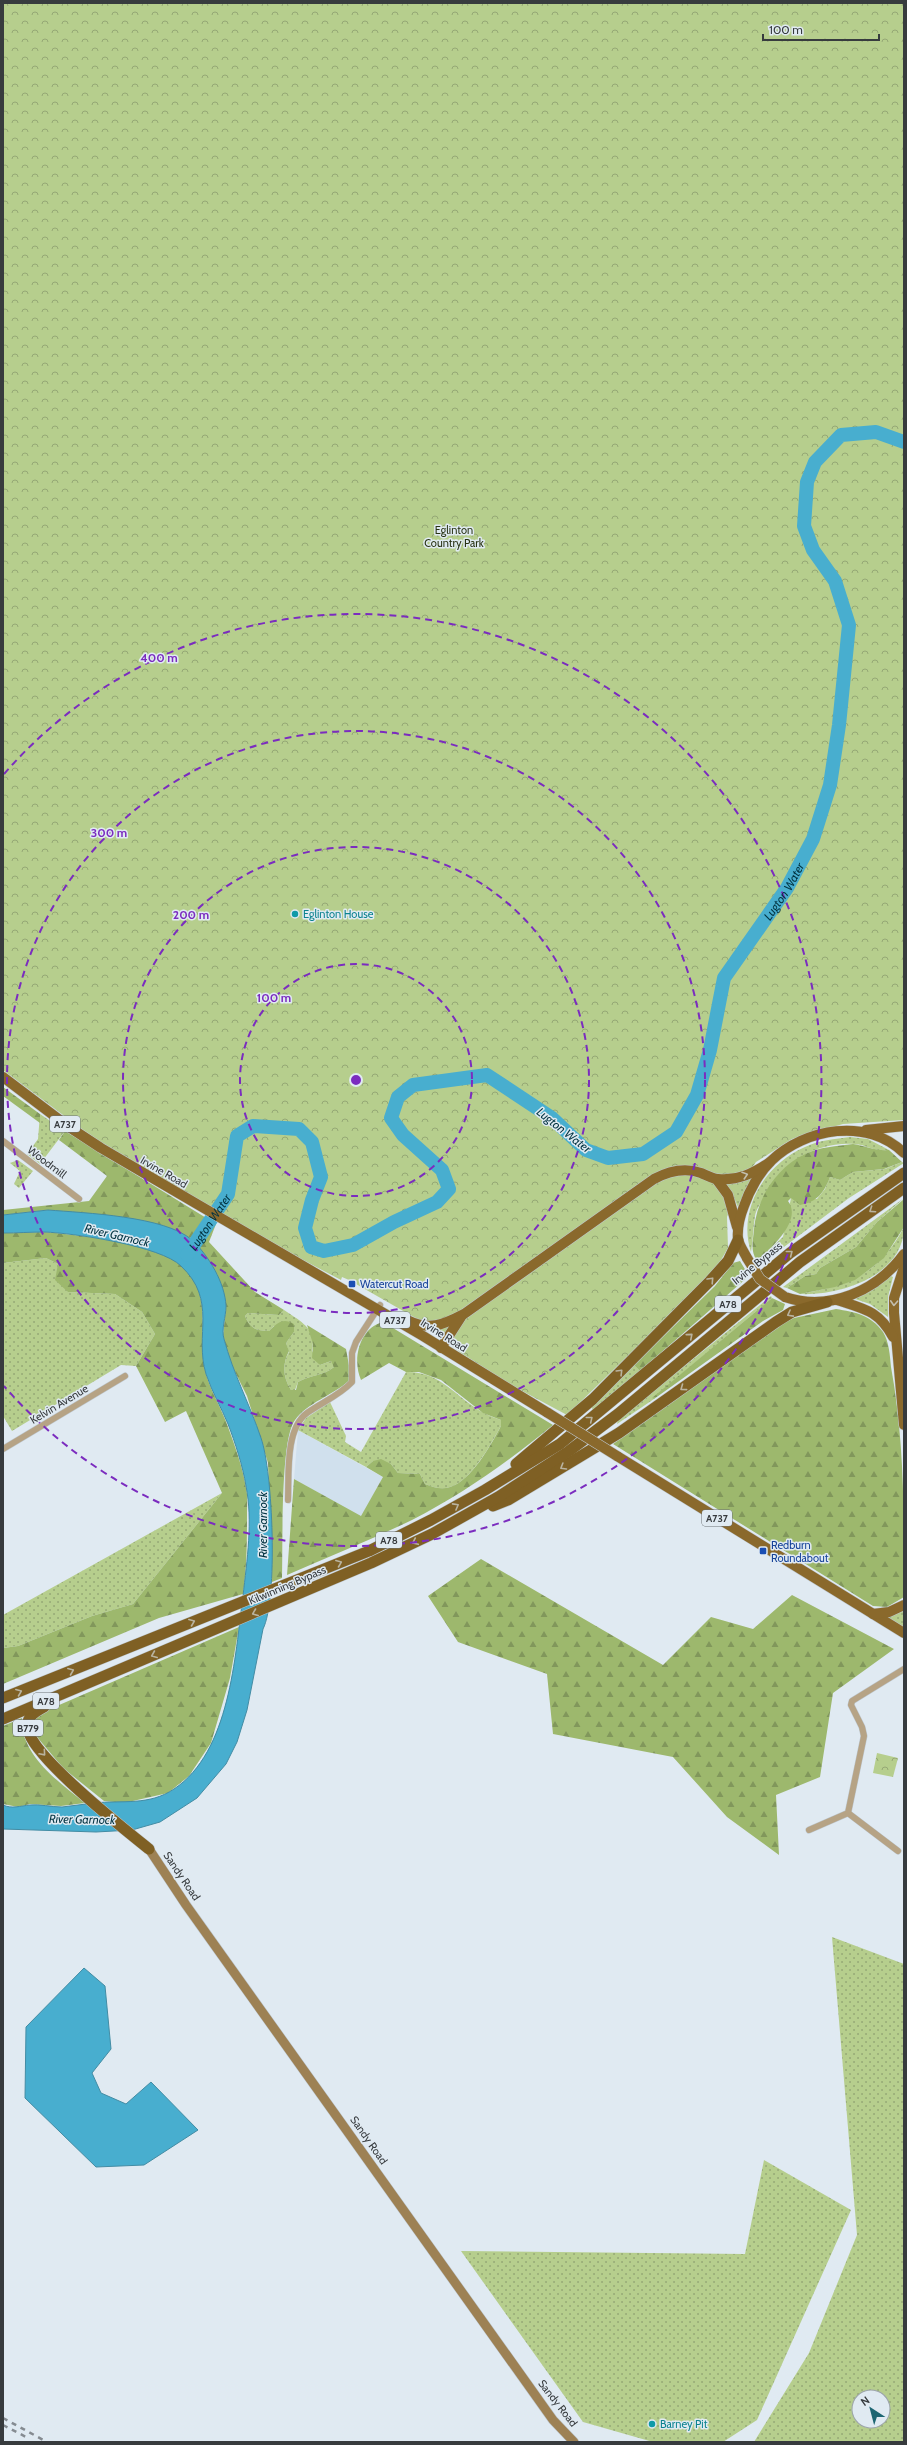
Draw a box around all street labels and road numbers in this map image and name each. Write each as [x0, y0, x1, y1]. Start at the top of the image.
road number: A737 [50, 1116, 80, 1132]
street label: Woodmill [25, 1143, 70, 1181]
street label: Irvine Road [138, 1153, 190, 1191]
street label: Irvine Bypass [729, 1238, 785, 1288]
road number: A78 [715, 1296, 741, 1312]
road number: A737 [380, 1312, 410, 1328]
street label: Irvine Road [418, 1315, 470, 1355]
street label: Kelvin Avenue [27, 1381, 91, 1427]
road number: A737 [702, 1510, 732, 1526]
road number: A78 [376, 1532, 402, 1548]
street label: Kilwinning Bypass [246, 1562, 328, 1608]
road number: A78 [33, 1693, 59, 1709]
road number: B779 [13, 1720, 43, 1736]
street label: Sandy Road [161, 1849, 203, 1903]
street label: Sandy Road [347, 2113, 391, 2167]
street label: Sandy Road [535, 2377, 581, 2429]

